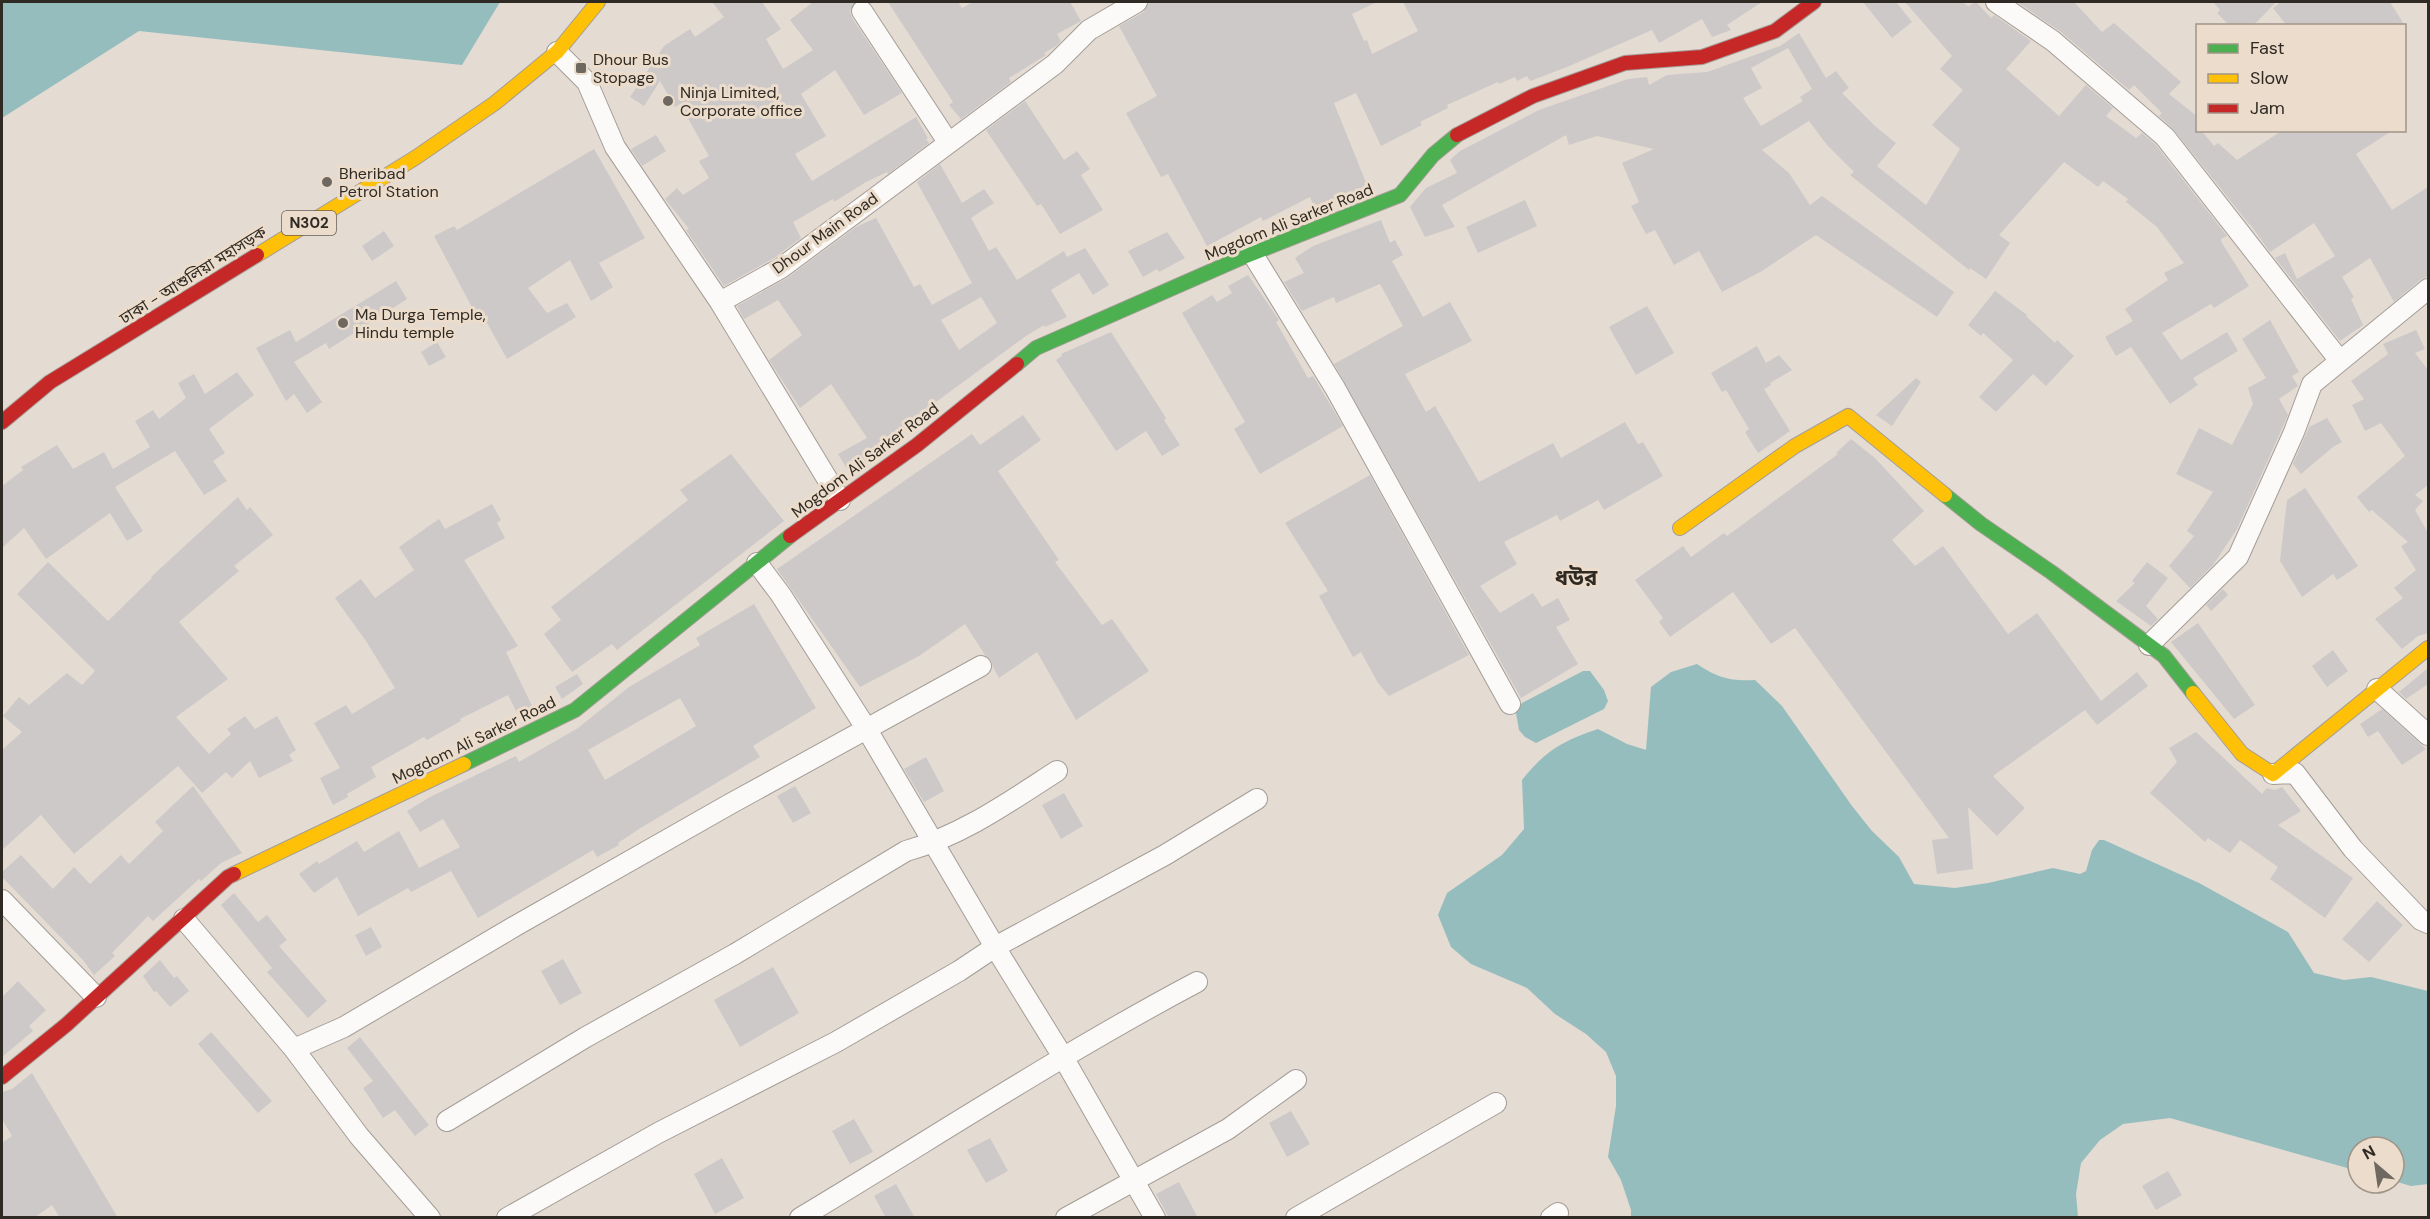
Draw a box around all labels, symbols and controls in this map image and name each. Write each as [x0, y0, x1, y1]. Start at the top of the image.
legend [2196, 24, 2406, 132]
text: Fast [2250, 36, 2285, 60]
place label: Dhour Bus Stopage [593, 49, 669, 88]
marker: Dhour Bus Stopage [574, 61, 588, 75]
text: Slow [2250, 66, 2289, 90]
place label: Ninja Limited, Corporate office [680, 82, 802, 121]
marker: Ninja Limited, Corporate office [661, 94, 675, 108]
text: Jam [2250, 96, 2285, 120]
place label: Bheribad Petrol Station [339, 163, 439, 202]
marker: Bheribad Petrol Station [320, 175, 334, 189]
street label: Mogdom Ali Sarker Road [1202, 179, 1376, 265]
street label: Dhour Main Road [768, 188, 882, 278]
road number: N302 [282, 211, 336, 235]
street label: ঢাকা - আশুলিয়া মহাসড়ক [115, 221, 271, 329]
place label: Ma Durga Temple, Hindu temple [355, 304, 486, 343]
marker: Ma Durga Temple, Hindu temple [336, 316, 350, 330]
street label: Mogdom Ali Sarker Road [787, 398, 943, 522]
district label: ধউর [1555, 563, 1598, 592]
street label: Mogdom Ali Sarker Road [389, 691, 559, 789]
north arrow [2346, 1135, 2406, 1195]
text: N [2359, 1140, 2379, 1164]

